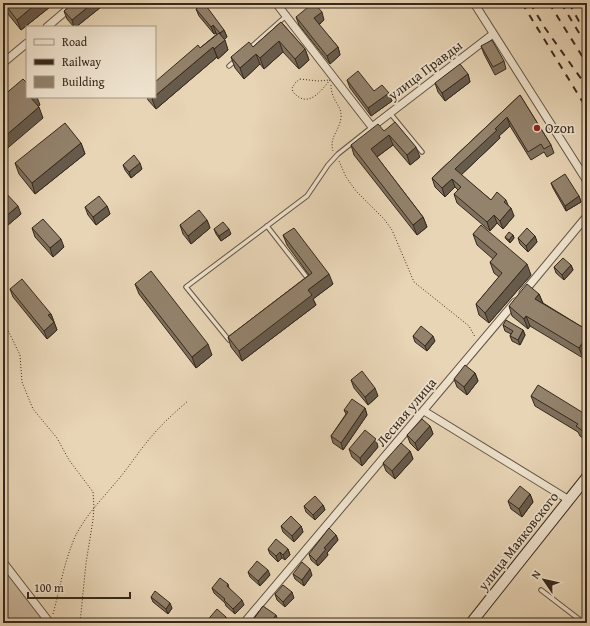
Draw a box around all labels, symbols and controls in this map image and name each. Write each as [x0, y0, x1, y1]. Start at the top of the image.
legend [26, 26, 156, 98]
text: Road [62, 33, 88, 50]
street label: улица Правды [383, 35, 466, 105]
text: Railway [62, 53, 101, 70]
text: Building [62, 73, 105, 90]
place label: Ozon [545, 118, 575, 138]
marker: Ozon [532, 123, 542, 133]
street label: Лесная улица [371, 373, 441, 451]
street label: улица Маяковского [472, 487, 563, 595]
north arrow [524, 560, 564, 600]
text: N [527, 566, 545, 582]
scale bar [28, 574, 130, 600]
text: 100 m [34, 579, 64, 596]

